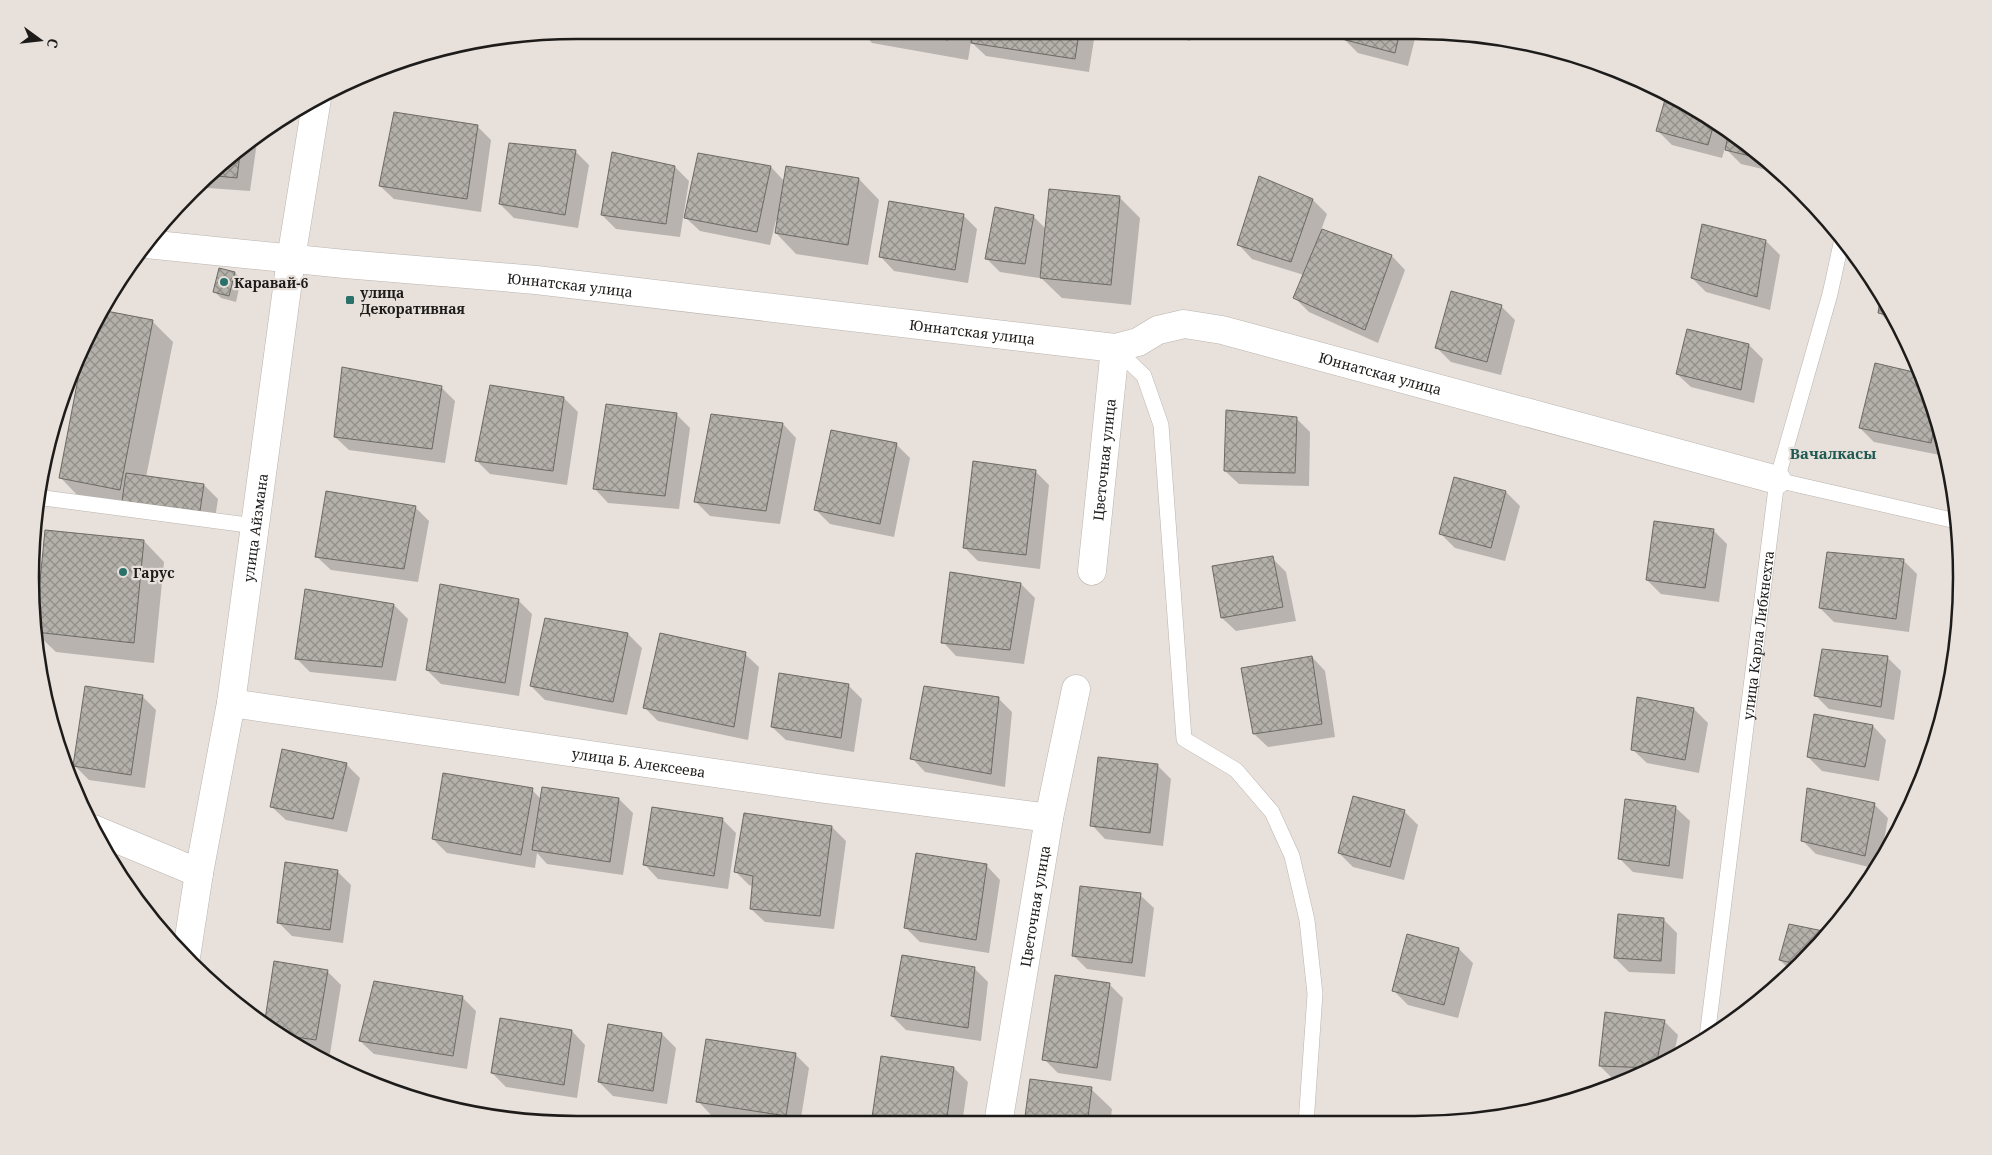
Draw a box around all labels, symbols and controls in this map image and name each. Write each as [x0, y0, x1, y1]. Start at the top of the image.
north arrow [15, 15, 65, 65]
text: С [43, 37, 63, 50]
street label: Юннатская улица [506, 268, 634, 301]
place label: Каравай-6 [234, 273, 308, 292]
marker: Каравай-6 [218, 276, 230, 288]
place label: улица Декоративная [360, 283, 465, 318]
marker: улица Декоративная [344, 294, 356, 306]
street label: Юннатская улица [908, 314, 1036, 348]
street label: Юннатская улица [1317, 347, 1444, 398]
street label: Цветочная улица [1088, 397, 1119, 522]
district label: Вачалкасы [1790, 443, 1876, 463]
street label: улица Айзмана [238, 472, 271, 583]
street label: улица Карла Либкнехта [1737, 549, 1778, 721]
place label: Гарус [133, 563, 174, 582]
marker: Гарус [117, 566, 129, 578]
street label: улица Б. Алексеева [571, 743, 707, 781]
street label: Цветочная улица [1015, 844, 1054, 968]

